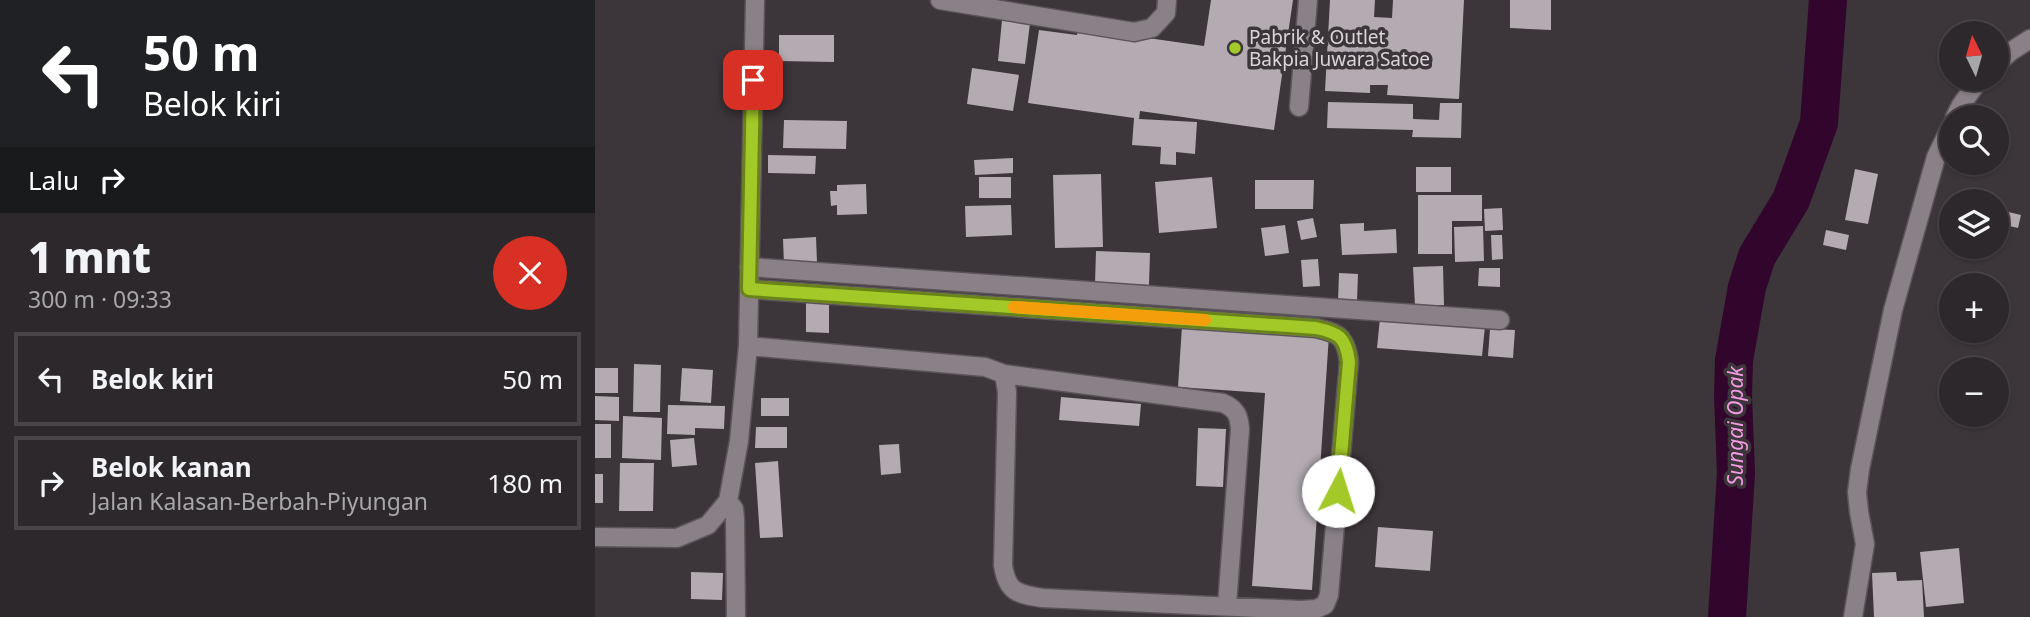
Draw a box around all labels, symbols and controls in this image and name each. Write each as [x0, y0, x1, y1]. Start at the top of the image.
text: 50 m [143, 19, 260, 85]
north arrow [1939, 21, 2009, 91]
map controls [1939, 21, 2009, 427]
place label: Pabrik & Outlet Bakpia Juwara Satoe [1249, 24, 1430, 72]
icon: left [28, 28, 119, 119]
marker: Pabrik & Outlet Bakpia Juwara Satoe [1227, 40, 1243, 56]
pin [723, 50, 783, 110]
icon: arrive [734, 61, 772, 99]
text: Belok kiri [143, 82, 282, 125]
button: search [1939, 105, 2009, 175]
icon: right [93, 161, 131, 199]
text: Lalu [28, 162, 79, 198]
button: layers [1939, 189, 2009, 259]
text: 1 mnt [28, 228, 151, 285]
button: close [493, 236, 567, 310]
button: + [1939, 273, 2009, 343]
text: 300 m · 09:33 [28, 283, 172, 315]
button: − [1939, 357, 2009, 427]
icon: left [32, 360, 70, 398]
text: Belok kiri [91, 361, 214, 397]
text: 50 m [502, 361, 563, 397]
water label: Sungai Opak [1721, 365, 1749, 486]
text: Belok kanan [91, 449, 252, 485]
position arrow [1301, 454, 1375, 528]
icon: right [32, 464, 70, 502]
text: 180 m [487, 465, 563, 501]
text: Jalan Kalasan-Berbah-Piyungan [91, 485, 428, 517]

